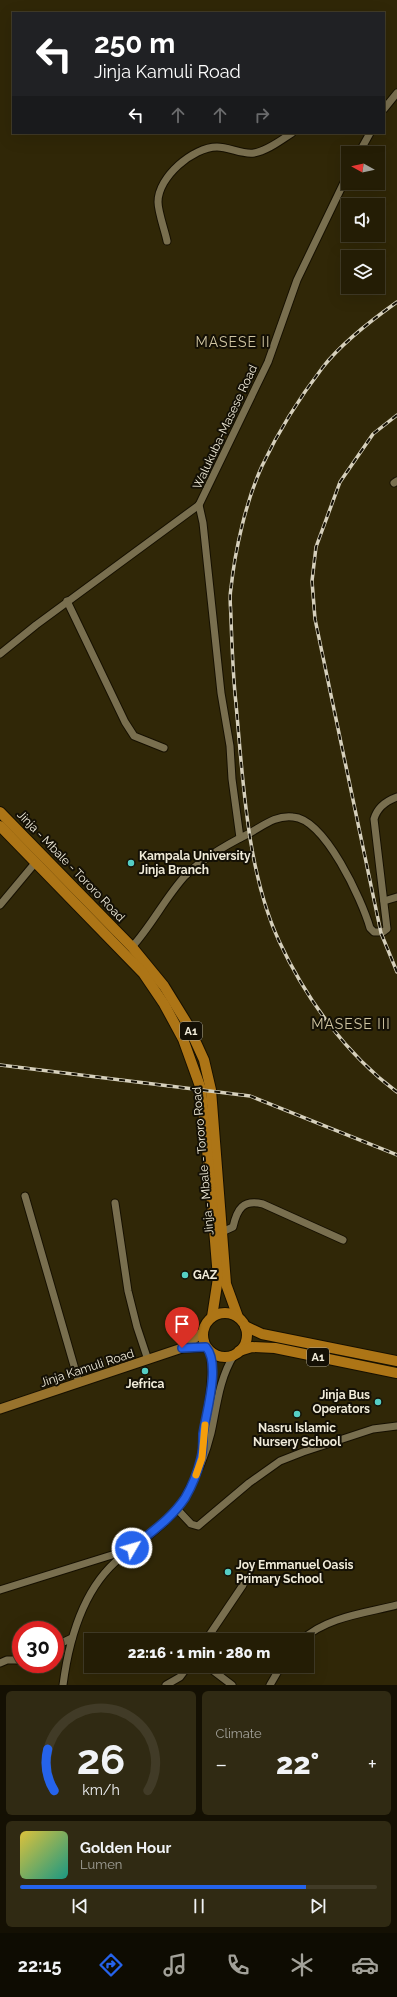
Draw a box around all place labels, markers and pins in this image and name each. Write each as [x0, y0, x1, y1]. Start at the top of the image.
place label: Kampala University Jinja Branch [139, 849, 251, 877]
marker: Kampala University Jinja Branch [126, 858, 136, 868]
place label: GAZ [193, 1268, 218, 1282]
marker: GAZ [180, 1270, 190, 1280]
pin [165, 1307, 199, 1348]
marker: Jefrica [140, 1366, 150, 1376]
place label: Jefrica [126, 1377, 164, 1391]
place label: Jinja Bus Operators [312, 1388, 370, 1416]
marker: Jinja Bus Operators [373, 1397, 383, 1407]
marker: Nasru Islamic Nursery School [292, 1409, 302, 1419]
place label: Nasru Islamic Nursery School [253, 1421, 341, 1449]
place label: Joy Emmanuel Oasis Primary School [236, 1558, 353, 1586]
marker: Joy Emmanuel Oasis Primary School [223, 1567, 233, 1577]

